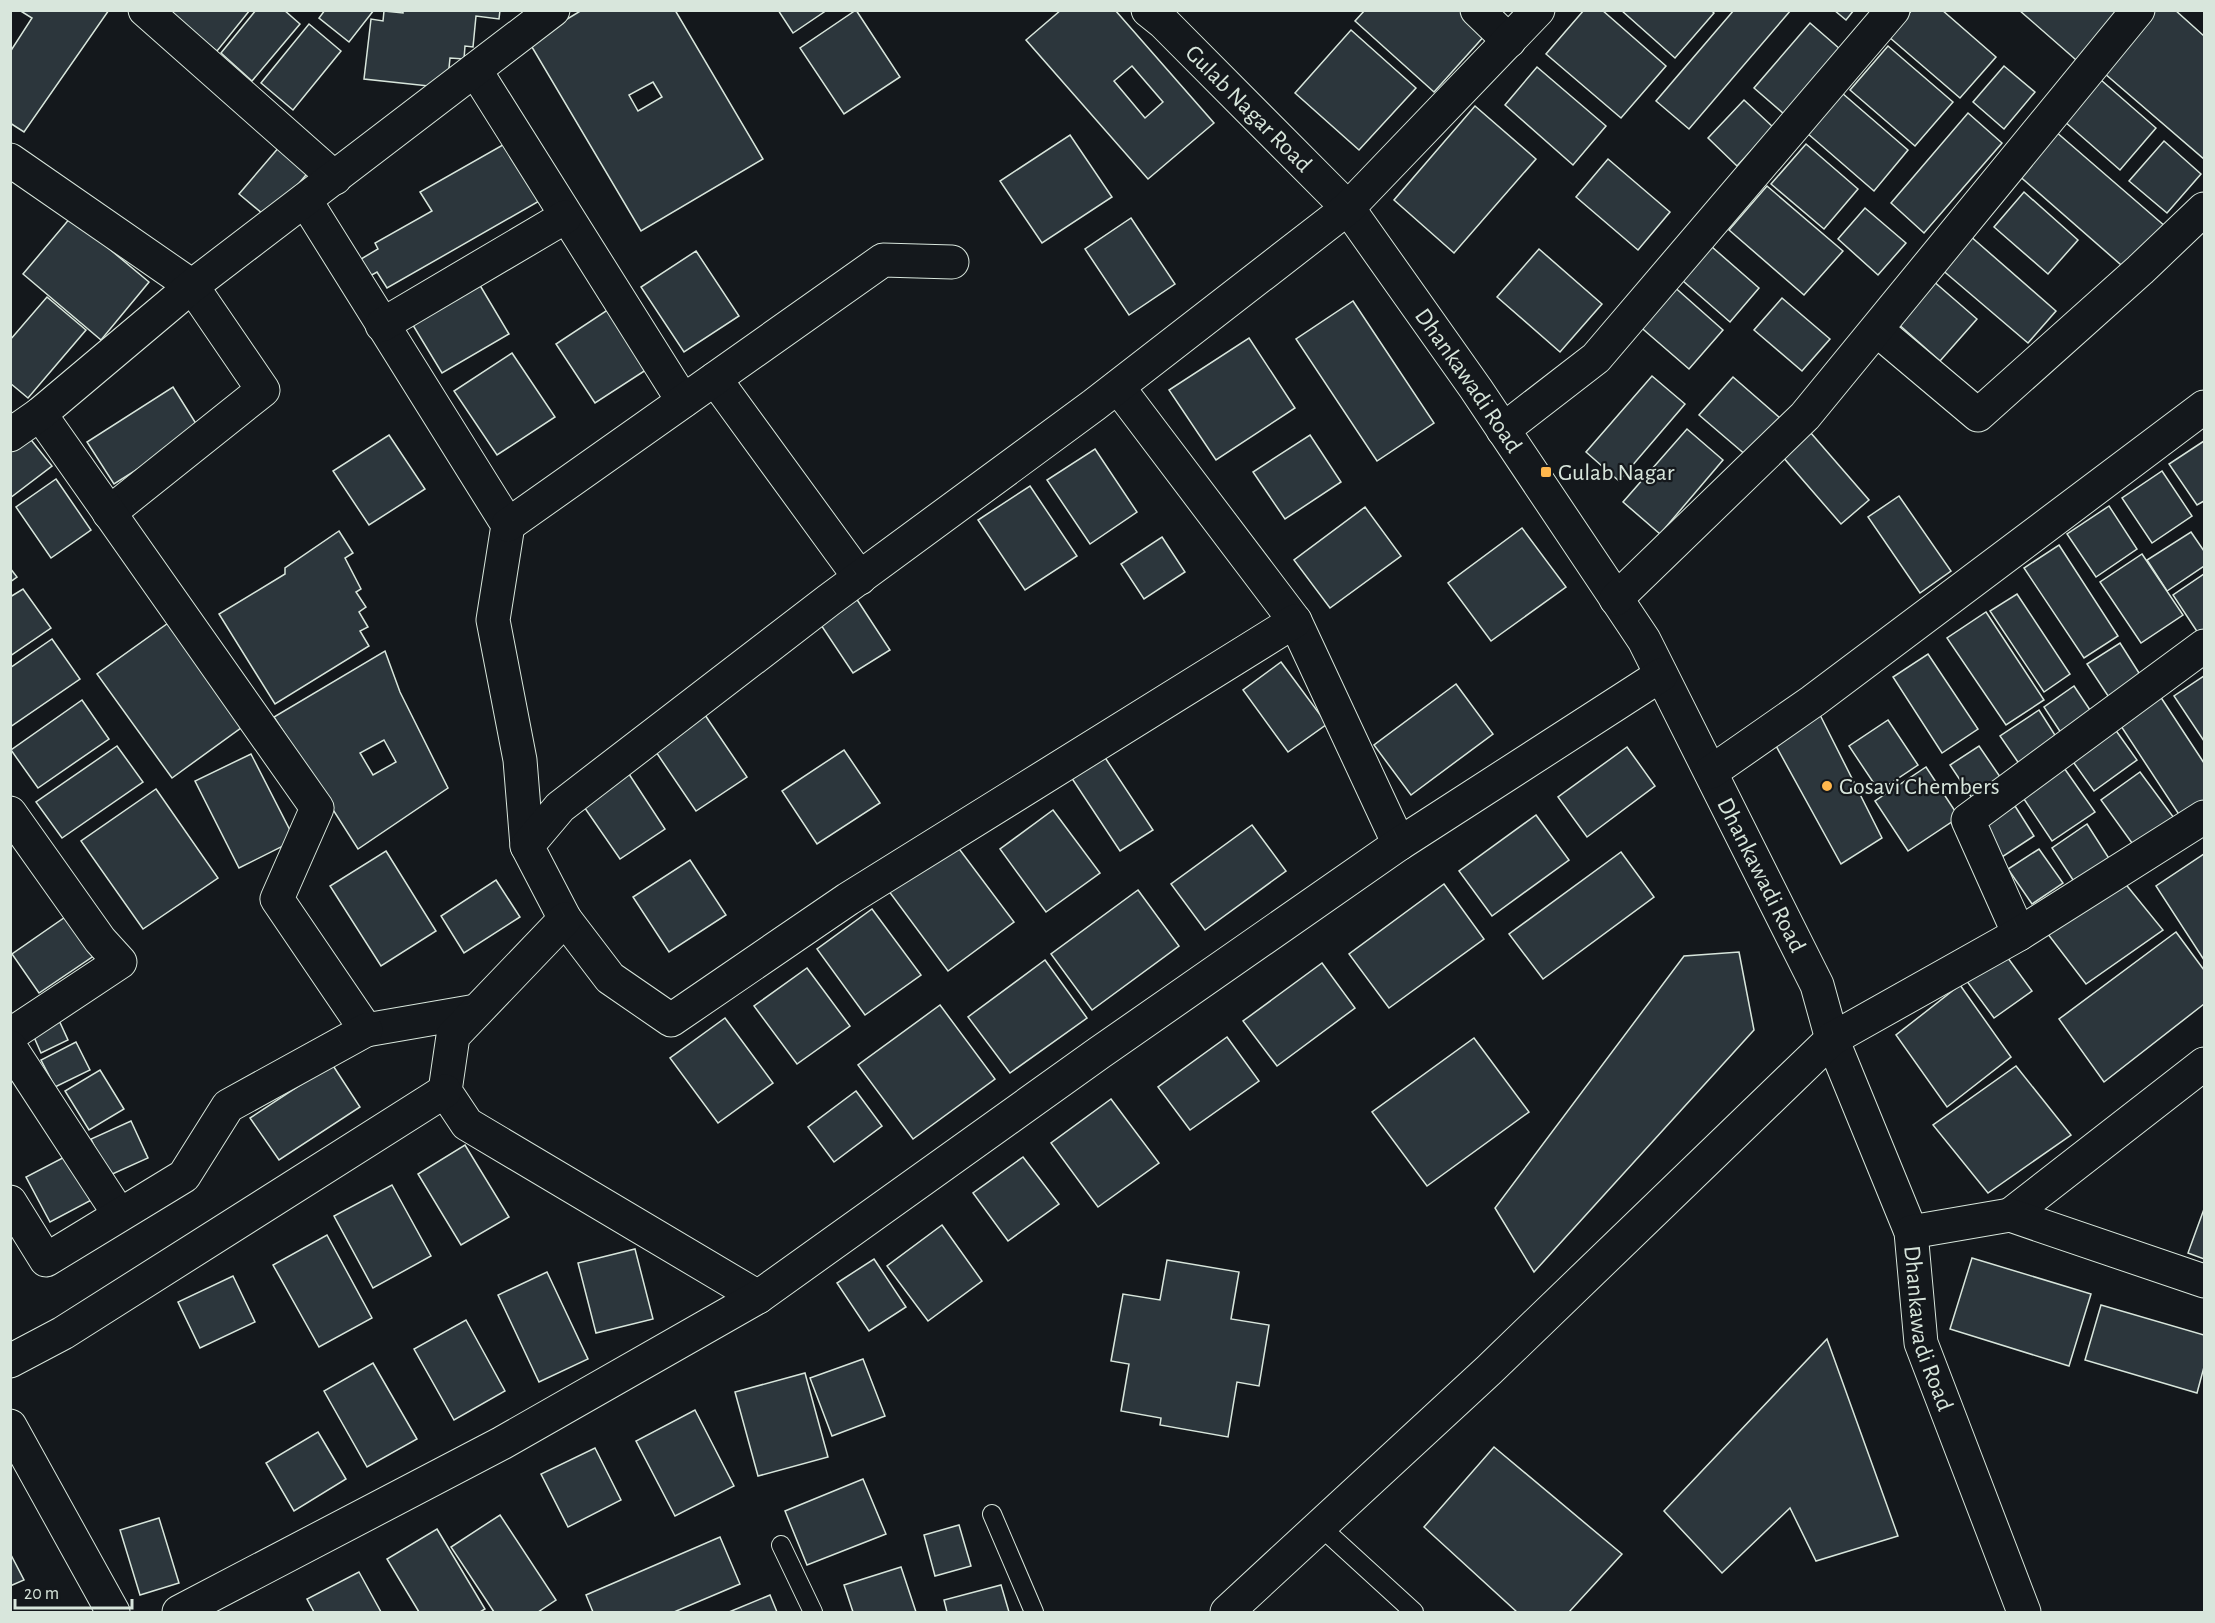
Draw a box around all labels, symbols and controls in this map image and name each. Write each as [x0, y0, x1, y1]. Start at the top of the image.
street label: Gulab Nagar Road [1180, 41, 1316, 177]
street label: Dhankawadi Road [1410, 304, 1526, 457]
place label: Gulab Nagar [1558, 461, 1675, 485]
marker: Gulab Nagar [1539, 465, 1553, 479]
place label: Gosavi Chembers [1839, 775, 2000, 799]
marker: Gosavi Chembers [1820, 779, 1834, 793]
street label: Dhankawadi Road [1712, 794, 1810, 956]
street label: Dhankawadi Road [1899, 1244, 1957, 1414]
scale bar [15, 1572, 132, 1610]
text: 20 m [24, 1585, 59, 1603]

